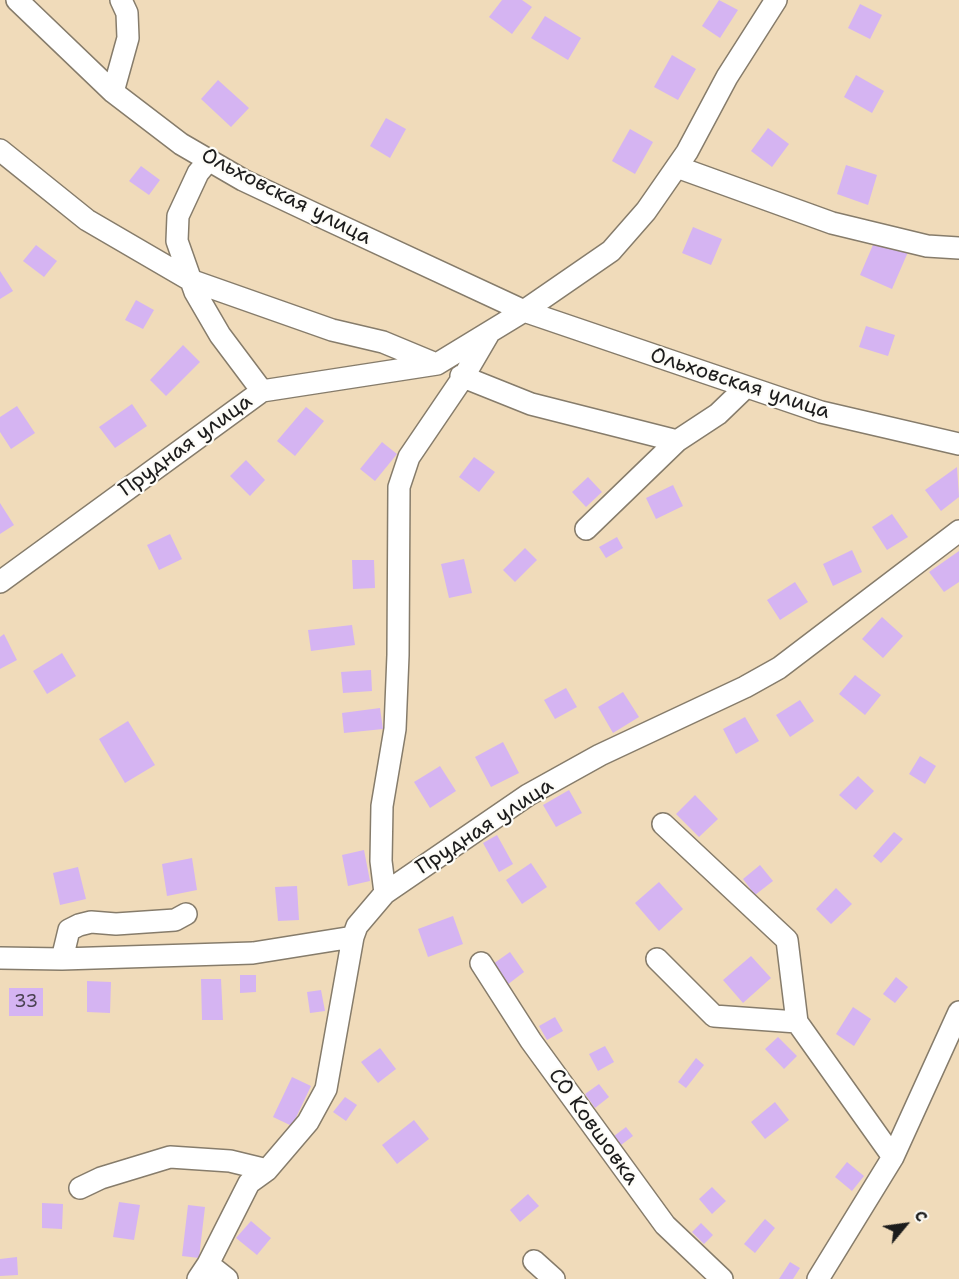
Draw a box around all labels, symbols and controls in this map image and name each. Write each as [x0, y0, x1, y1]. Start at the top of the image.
street label: Ольховская улица [197, 143, 375, 251]
street label: Ольховская улица [647, 343, 833, 425]
street label: Прудная улица [115, 389, 257, 503]
street label: Прудная улица [412, 773, 558, 881]
house number: 33 [14, 991, 38, 1013]
street label: СО Ковшовка [542, 1064, 644, 1190]
north arrow [875, 1195, 935, 1255]
text: С [910, 1207, 933, 1225]

